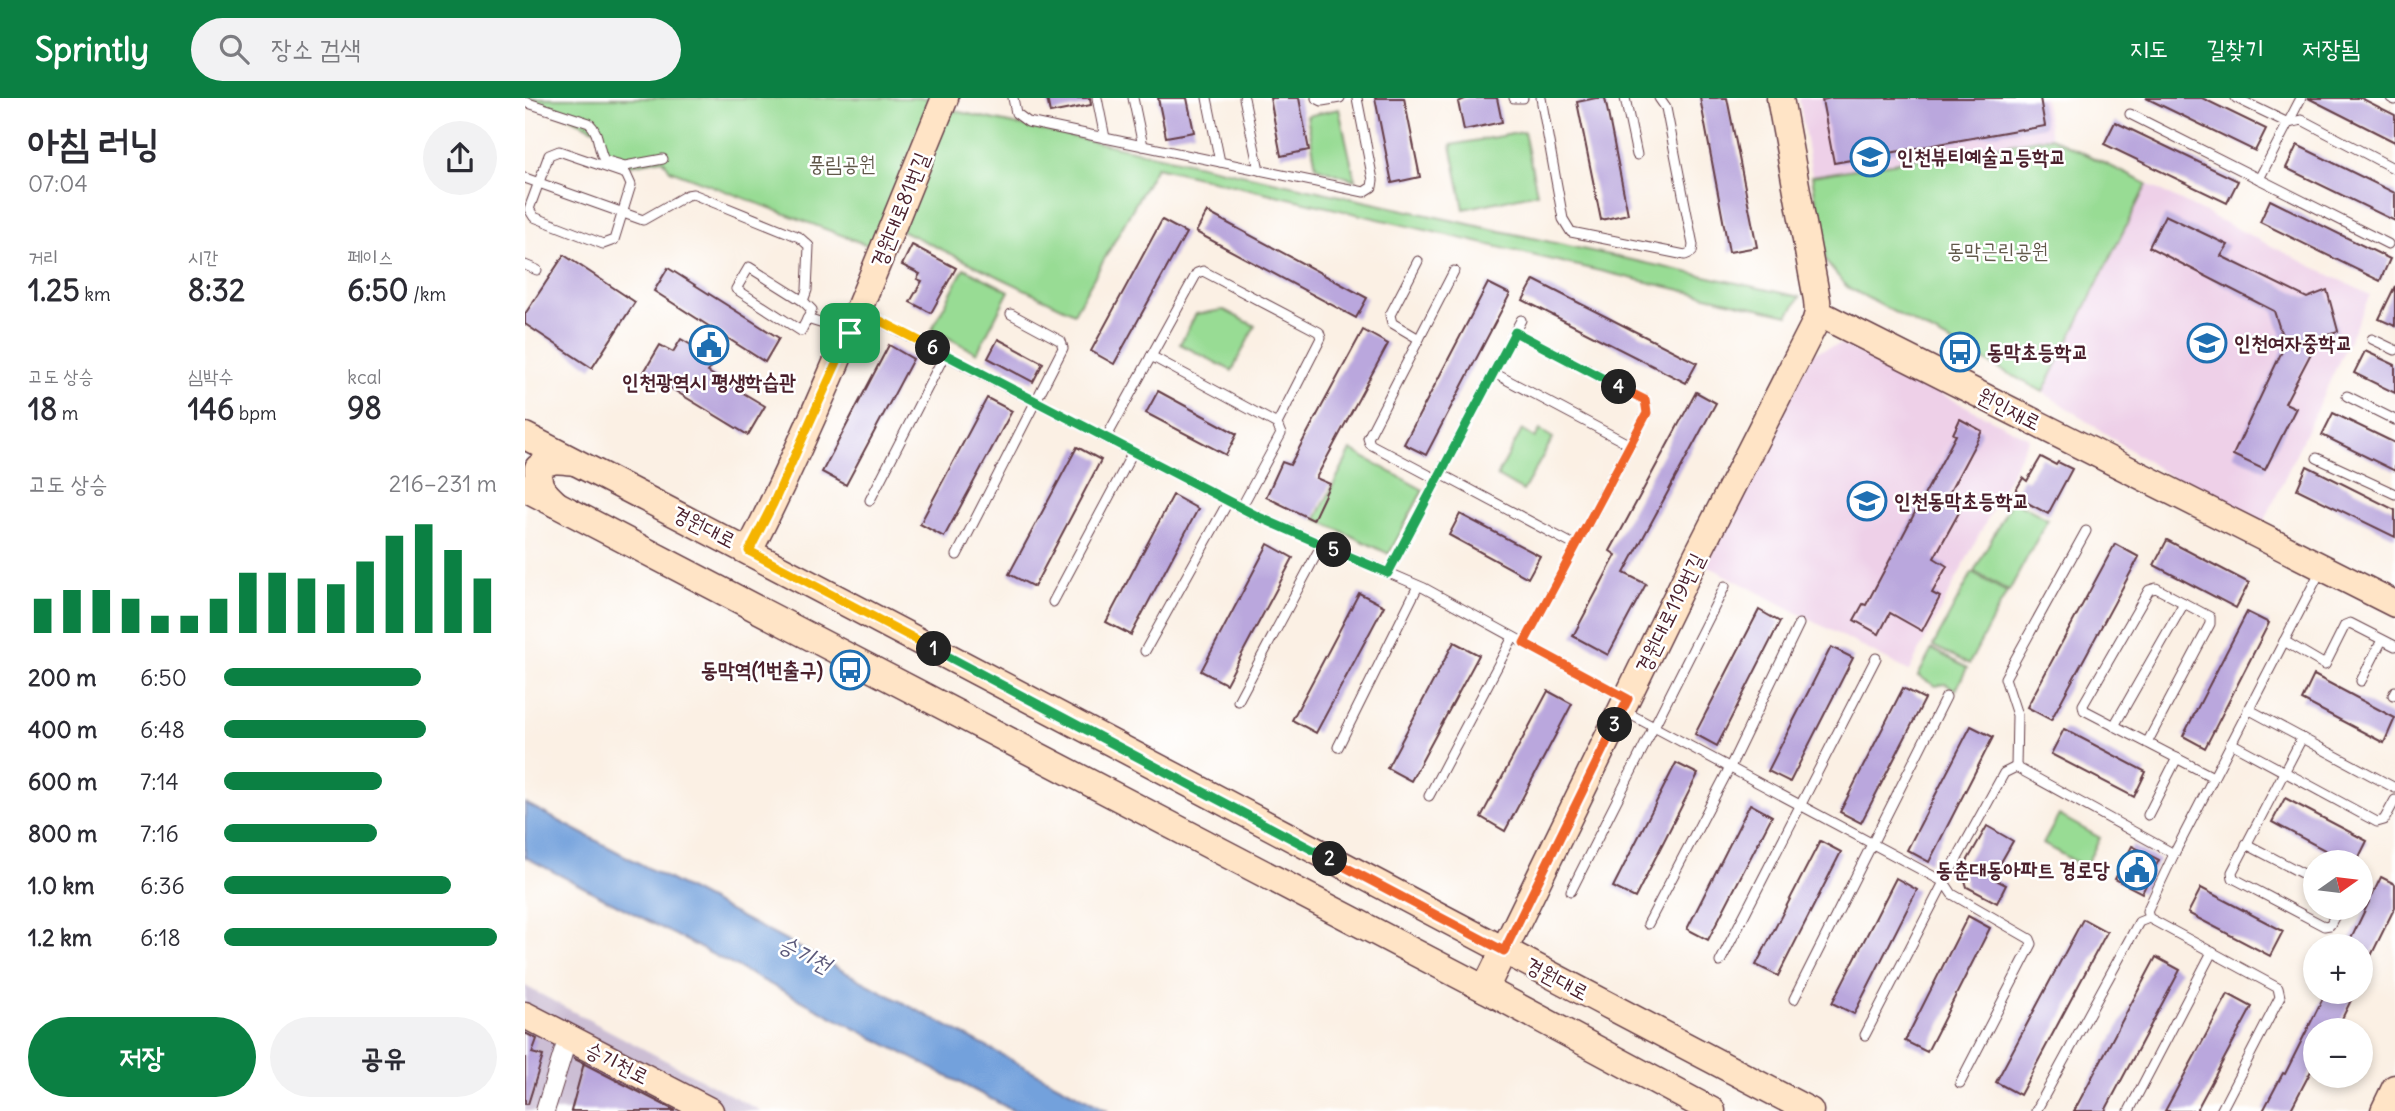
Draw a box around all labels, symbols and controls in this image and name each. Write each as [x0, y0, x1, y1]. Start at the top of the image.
search box [191, 18, 681, 81]
text: Sprintly [35, 28, 149, 70]
icon: search [215, 30, 253, 68]
text: 장소 검색 [271, 32, 361, 65]
text: 지도 [2130, 33, 2168, 63]
text: 길찾기 [2206, 33, 2264, 63]
text: 저장됨 [2302, 33, 2360, 63]
text: 아침 러닝 [28, 119, 159, 166]
button: share [423, 121, 497, 195]
school or university icon: 인천뷰티예술고등학교 [1849, 136, 1891, 178]
place label: 인천뷰티예술고등학교 [1897, 143, 2066, 170]
street label: 경원대로81번길 [864, 148, 935, 271]
park label: 풍림공원 [808, 150, 876, 177]
text: 07:04 [28, 169, 88, 198]
park label: 동막근린공원 [1947, 237, 2049, 264]
text: 거리 [28, 245, 59, 269]
text: 시간 [188, 245, 218, 269]
text: 페이스 [347, 245, 393, 269]
text: 1.25 [28, 271, 80, 309]
text: 8:32 [188, 271, 245, 309]
text: 6:50 [347, 271, 408, 309]
text: km [80, 282, 111, 306]
text: /km [408, 282, 446, 306]
pin [820, 303, 880, 363]
icon: arrive [831, 314, 869, 352]
school or university icon: 인천여자중학교 [2186, 322, 2228, 364]
public building icon: 인천광역시 평생학습관 [688, 324, 730, 366]
place label: 인천여자중학교 [2234, 329, 2352, 356]
pin: 6 [915, 330, 951, 366]
bus stop icon: 동막초등학교 [1939, 331, 1981, 373]
text: 6 [927, 335, 938, 359]
place label: 동막초등학교 [1987, 338, 2088, 365]
text: 고도 상승 [28, 364, 94, 388]
text: 심박수 [188, 364, 234, 388]
text: kcal [347, 365, 382, 389]
place label: 인천광역시 평생학습관 [622, 368, 796, 395]
pin: 4 [1601, 370, 1637, 404]
text: 4 [1613, 374, 1624, 398]
street label: 원인재로 [1973, 381, 2045, 436]
text: 98 [347, 389, 382, 427]
text: 18 [28, 390, 57, 428]
text: 146 [188, 390, 234, 428]
text: m [57, 401, 78, 425]
text: bpm [234, 401, 277, 425]
text: 고도 상승 [28, 469, 108, 498]
text: 216–231 m [389, 469, 497, 498]
school or university icon: 인천동막초등학교 [1846, 480, 1888, 522]
place label: 인천동막초등학교 [1894, 487, 2029, 514]
street label: 경원대로 [668, 499, 740, 554]
pin: 5 [1317, 532, 1351, 568]
text: 5 [1328, 537, 1339, 561]
street label: 경원대로119번길 [1629, 548, 1710, 677]
pin: 1 [917, 632, 951, 666]
text: 1 [930, 636, 937, 660]
bus stop icon: 동막역(1번출구) [829, 649, 871, 691]
place label: 동막역(1번출구) [701, 656, 823, 683]
text: 200 m [28, 663, 97, 692]
text: 6:50 [140, 663, 187, 692]
pin: 3 [1597, 708, 1633, 742]
text: 3 [1609, 712, 1620, 736]
text: 400 m [28, 715, 97, 744]
text: 6:48 [140, 715, 185, 744]
text: 600 m [28, 767, 97, 796]
text: 7:14 [140, 767, 179, 796]
text: 800 m [28, 819, 97, 848]
text: 7:16 [140, 819, 179, 848]
pin: 2 [1313, 842, 1347, 876]
text: 2 [1324, 846, 1335, 870]
public building icon: 동춘대동아파트 경로당 [2116, 849, 2158, 891]
north arrow [2303, 850, 2373, 920]
map controls [2303, 850, 2373, 1088]
place label: 동춘대동아파트 경로당 [1936, 856, 2110, 883]
text: 1.0 km [28, 871, 94, 900]
text: 6:36 [140, 871, 185, 900]
text: 1.2 km [28, 923, 92, 952]
text: 6:18 [140, 923, 181, 952]
water label: 승기천 [774, 928, 839, 980]
button: + [2303, 934, 2373, 1004]
street label: 경원대로 [1521, 951, 1593, 1006]
button: 저장 [28, 1017, 256, 1097]
button: 공유 [270, 1017, 497, 1097]
button: − [2303, 1018, 2373, 1088]
street label: 승기천로 [581, 1035, 653, 1090]

